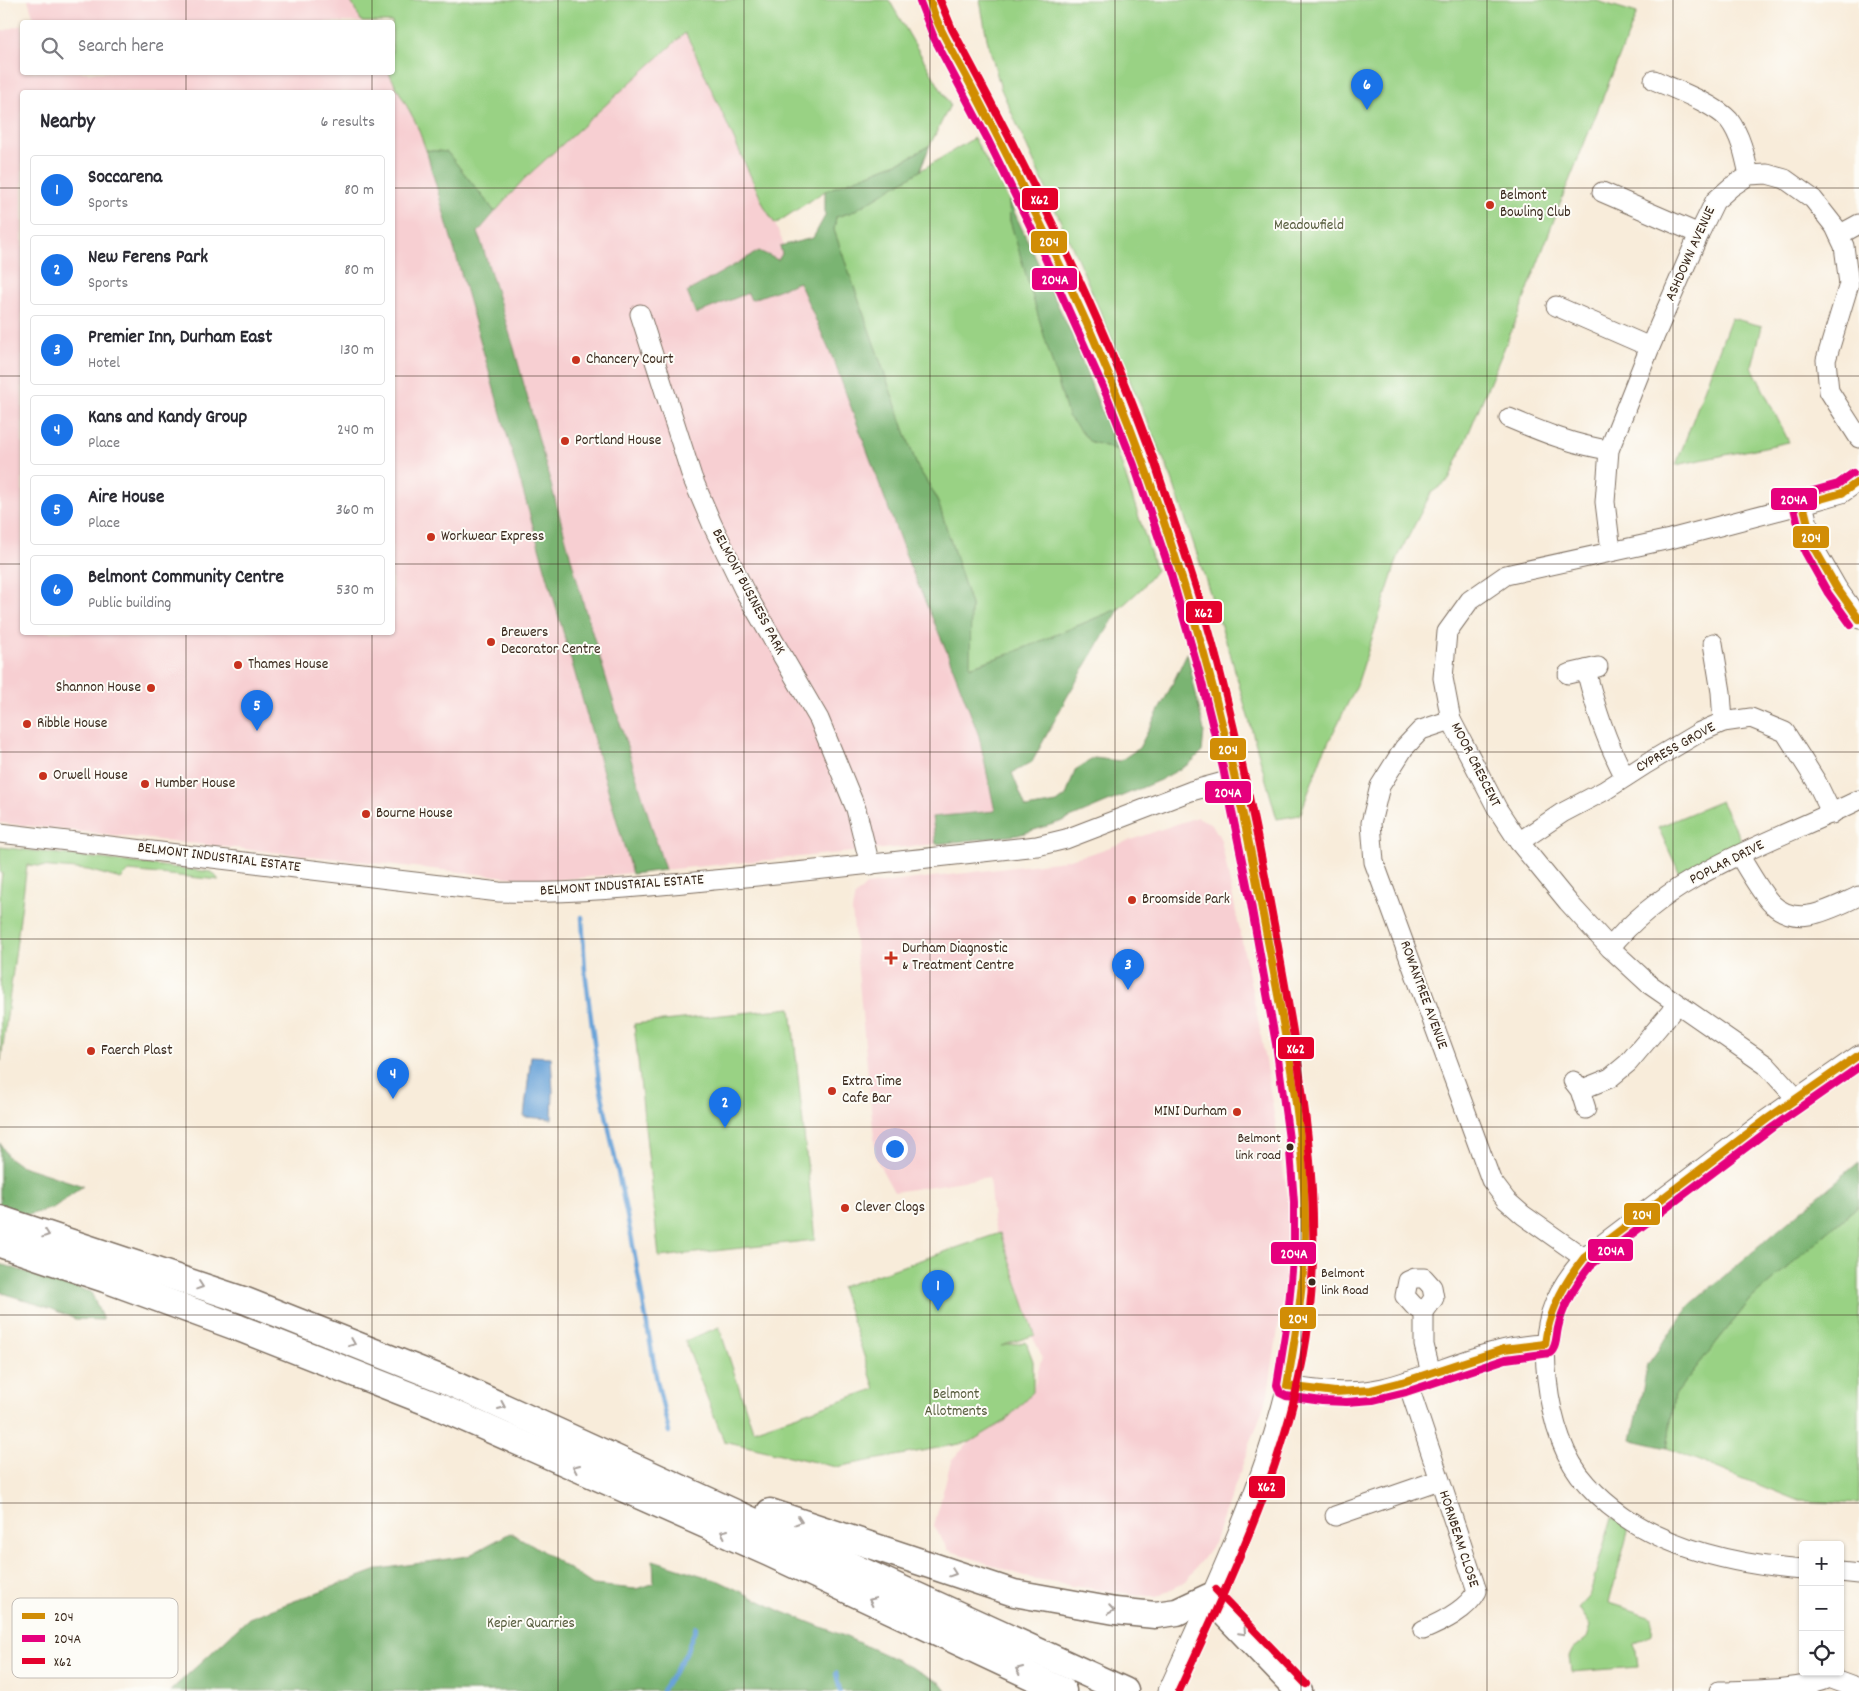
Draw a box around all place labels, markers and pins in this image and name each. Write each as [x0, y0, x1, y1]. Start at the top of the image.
pin: 6 [1351, 69, 1383, 110]
place label: Belmont Bowling Club [1500, 185, 1571, 224]
marker: Belmont Bowling Club [1484, 199, 1496, 211]
place label: Chancery Court [586, 349, 674, 371]
marker: Chancery Court [570, 354, 582, 366]
place label: Portland House [575, 430, 662, 452]
marker: Portland House [559, 435, 571, 447]
place label: Workwear Express [441, 526, 544, 548]
marker: Workwear Express [425, 531, 437, 543]
place label: Brewers Decorator Centre [501, 622, 601, 661]
marker: Brewers Decorator Centre [485, 636, 497, 648]
place label: Thames House [248, 654, 329, 676]
marker: Thames House [232, 659, 244, 671]
place label: Shannon House [56, 677, 141, 699]
marker: Shannon House [145, 682, 157, 694]
pin: 5 [241, 690, 273, 731]
place label: Ribble House [37, 713, 108, 735]
marker: Ribble House [21, 718, 33, 730]
place label: Orwell House [53, 765, 128, 787]
marker: Orwell House [37, 770, 49, 782]
place label: Humber House [155, 773, 236, 795]
marker: Humber House [139, 778, 151, 790]
place label: Bourne House [376, 803, 453, 825]
marker: Bourne House [360, 808, 372, 820]
place label: Broomside Park [1142, 889, 1230, 911]
marker: Broomside Park [1126, 894, 1138, 906]
place label: Durham Diagnostic & Treatment Centre [902, 938, 1015, 977]
pin: 3 [1112, 949, 1144, 990]
marker: Durham Diagnostic & Treatment Centre [884, 951, 898, 965]
place label: Faerch Plast [101, 1040, 173, 1062]
marker: Faerch Plast [85, 1045, 97, 1057]
pin: 4 [377, 1058, 409, 1099]
place label: Extra Time Cafe Bar [842, 1071, 902, 1110]
marker: Extra Time Cafe Bar [826, 1085, 838, 1097]
pin: 2 [709, 1087, 741, 1128]
place label: MINI Durham [1154, 1101, 1227, 1123]
marker: MINI Durham [1231, 1106, 1243, 1118]
place label: Belmont link road [1235, 1129, 1281, 1166]
marker: Belmont link road [1285, 1142, 1295, 1152]
place label: Clever Clogs [855, 1197, 925, 1219]
marker: Clever Clogs [839, 1202, 851, 1214]
place label: Belmont link Road [1321, 1264, 1369, 1301]
pin: 1 [922, 1270, 954, 1311]
marker: Belmont link Road [1307, 1277, 1317, 1287]

